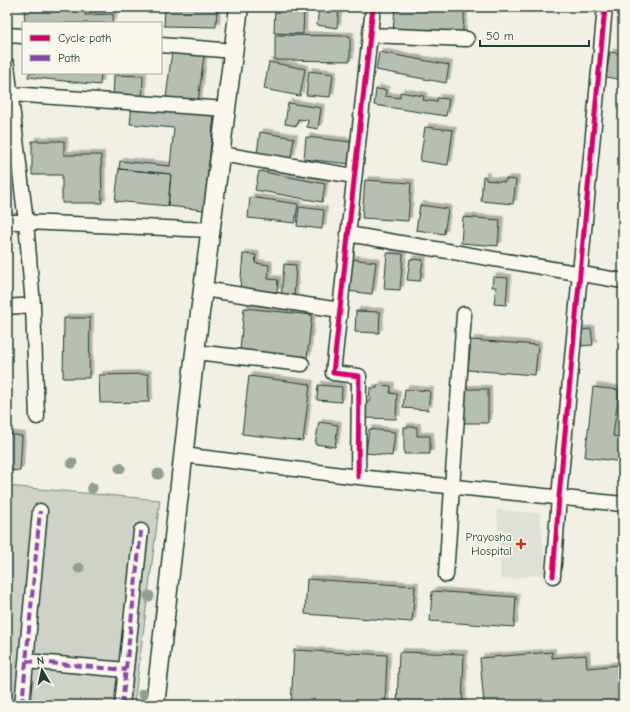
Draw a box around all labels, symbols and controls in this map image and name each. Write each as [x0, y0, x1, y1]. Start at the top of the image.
legend [22, 22, 162, 74]
scale bar [480, 22, 589, 48]
text: 50 m [486, 29, 514, 43]
text: Cycle path [58, 31, 111, 45]
text: Path [58, 51, 80, 65]
place label: Prayosha Hospital [465, 530, 512, 558]
marker: Prayosha Hospital [515, 538, 527, 550]
north arrow [22, 650, 62, 690]
text: N [36, 654, 45, 668]

